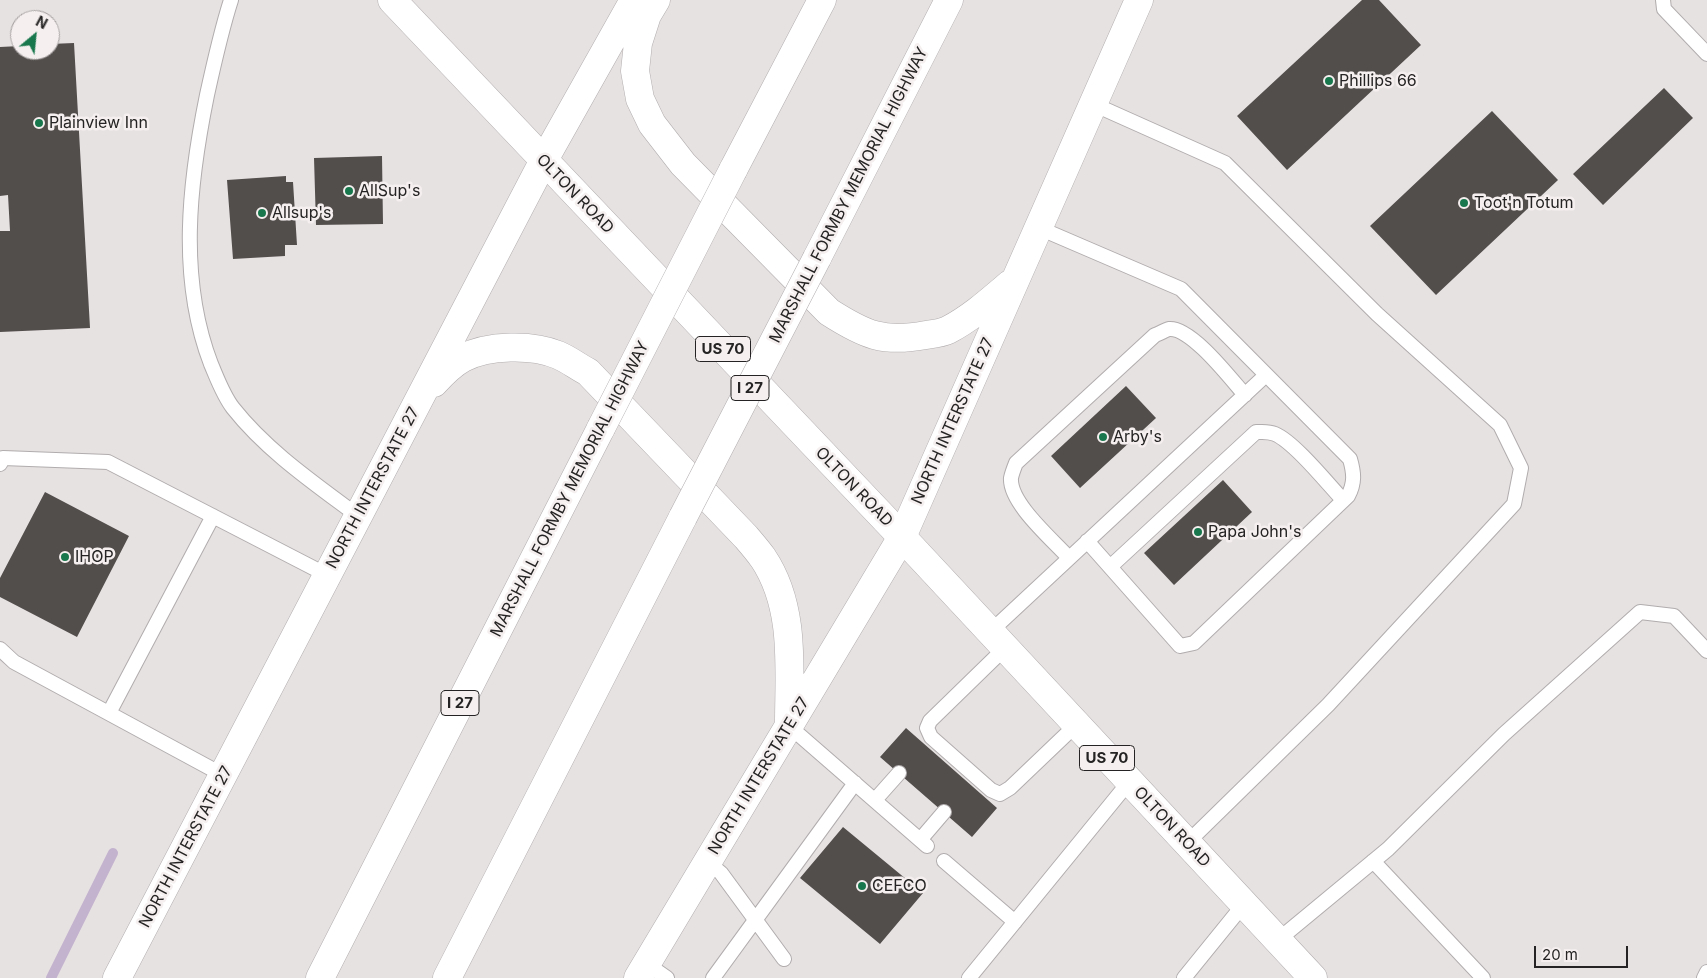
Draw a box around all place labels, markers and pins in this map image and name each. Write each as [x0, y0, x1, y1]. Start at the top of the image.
place label: Phillips 66 [1339, 71, 1417, 91]
marker: Phillips 66 [1323, 75, 1335, 87]
place label: Plainview Inn [49, 113, 148, 133]
marker: Plainview Inn [33, 117, 45, 129]
place label: AllSup's [359, 181, 420, 201]
marker: AllSup's [343, 185, 355, 197]
place label: Toot'n Totum [1474, 193, 1574, 213]
marker: Toot'n Totum [1458, 197, 1470, 209]
place label: Allsup's [272, 203, 332, 223]
marker: Allsup's [256, 207, 268, 219]
place label: Arby's [1113, 427, 1162, 447]
marker: Arby's [1097, 431, 1109, 443]
place label: Papa John's [1208, 522, 1302, 542]
marker: Papa John's [1192, 526, 1204, 538]
place label: IHOP [75, 547, 114, 567]
marker: IHOP [59, 551, 71, 563]
place label: CEFCO [872, 876, 927, 896]
marker: CEFCO [856, 880, 868, 892]

